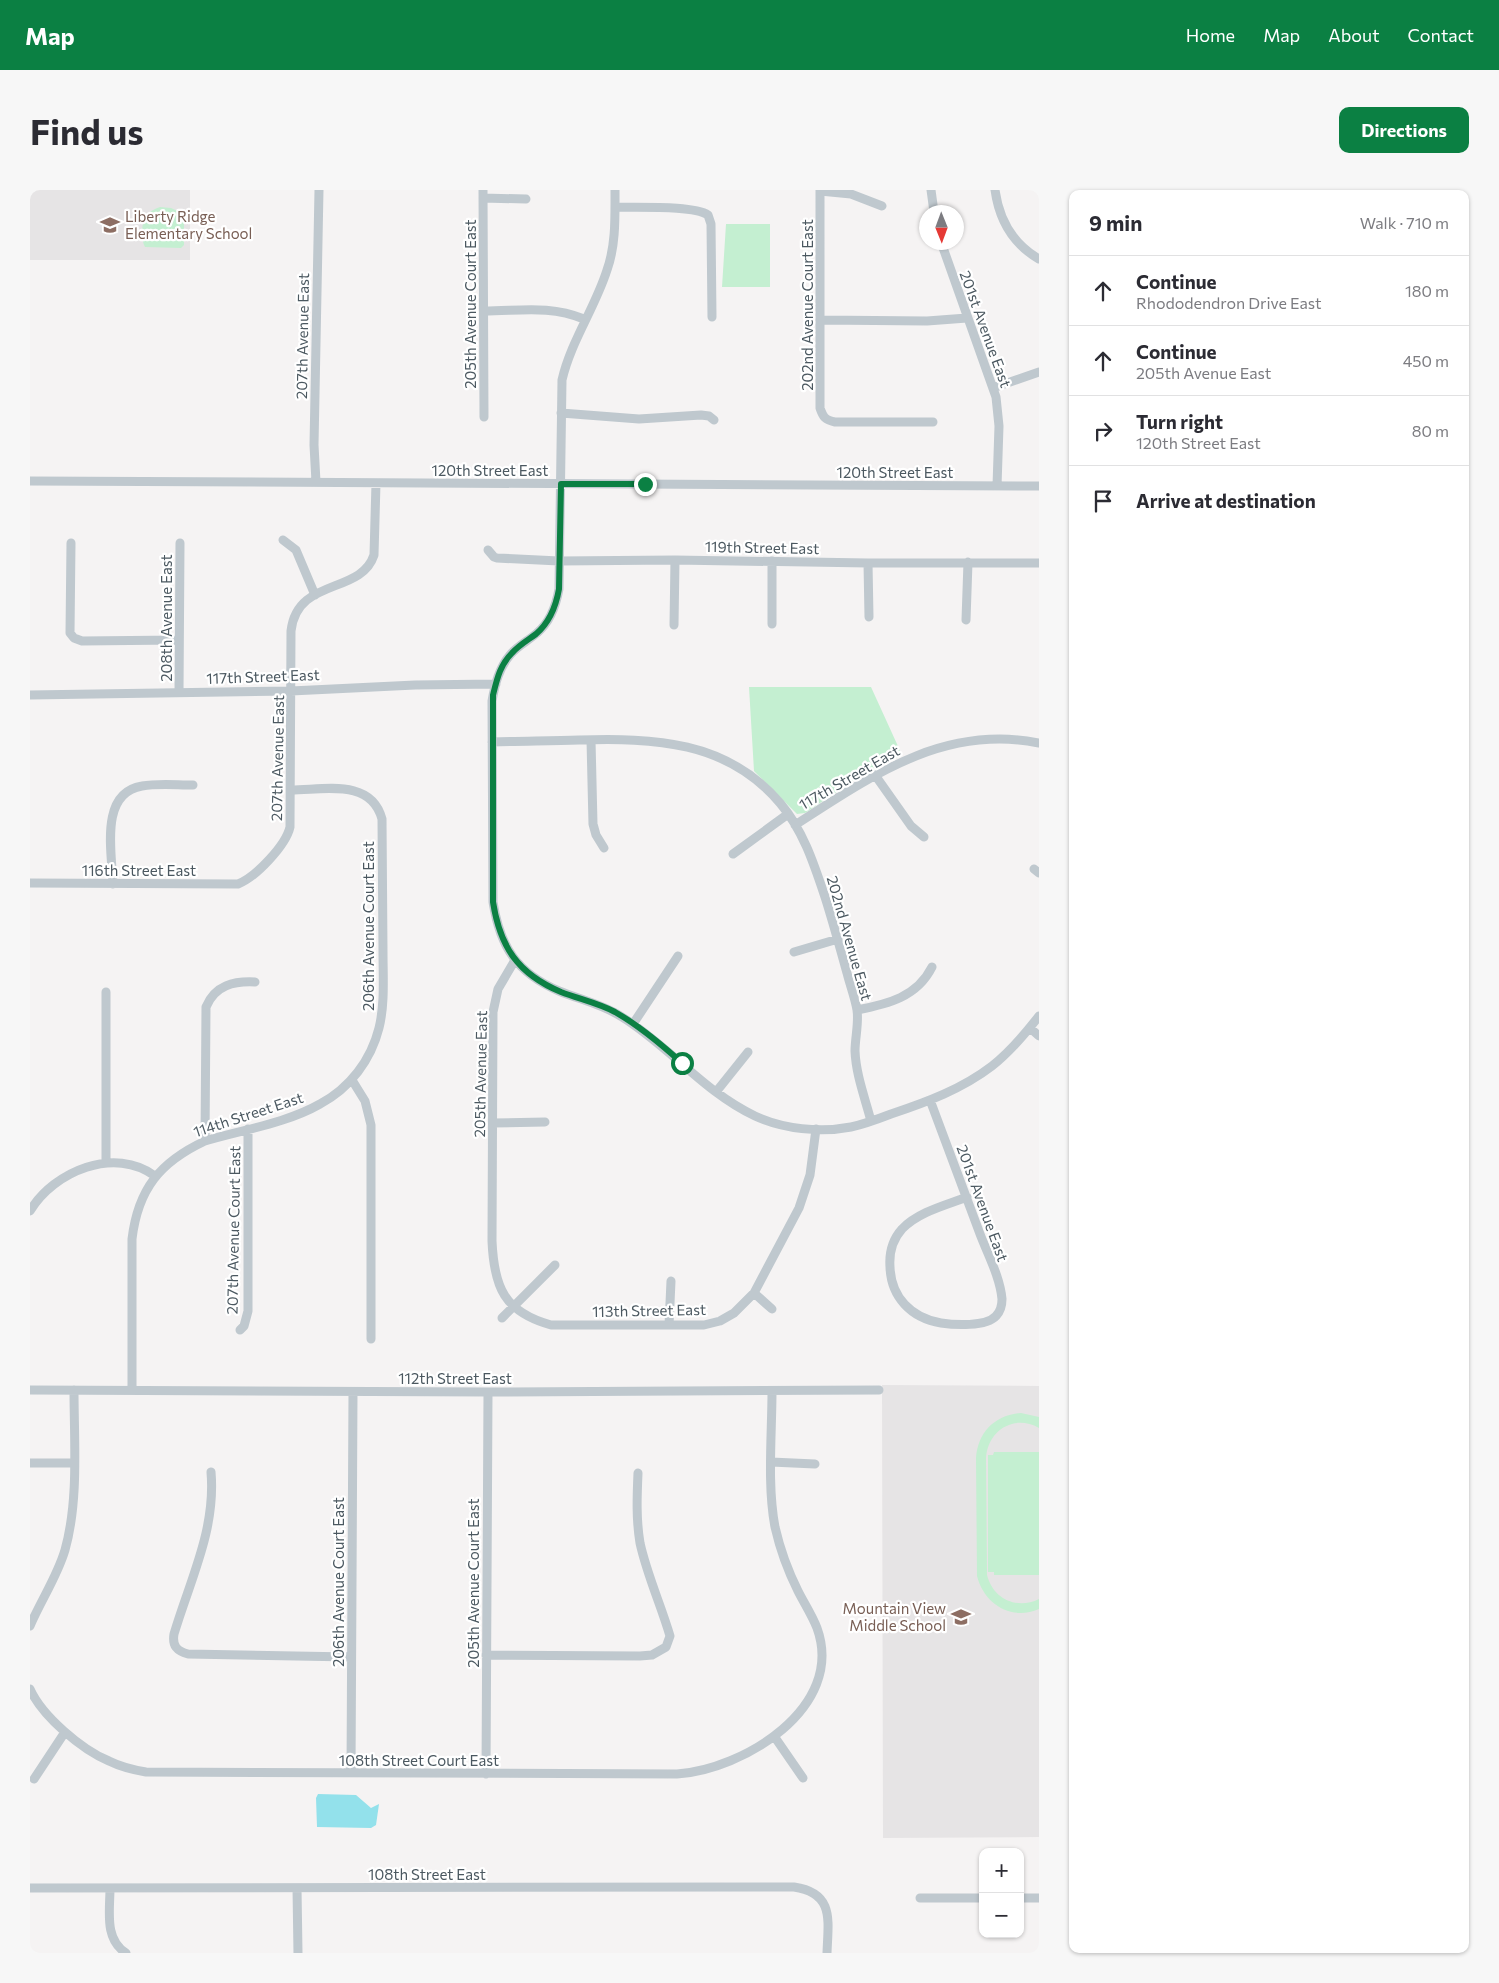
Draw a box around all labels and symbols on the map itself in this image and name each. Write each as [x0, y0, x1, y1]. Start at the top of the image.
north arrow [919, 205, 964, 250]
place label: Liberty Ridge Elementary School [125, 207, 252, 242]
school or university icon: Liberty Ridge Elementary School [99, 214, 121, 236]
street label: 205th Avenue Court East [461, 219, 479, 389]
street label: 202nd Avenue Court East [798, 219, 816, 391]
street label: 201st Avenue East [957, 268, 1015, 390]
street label: 207th Avenue East [292, 273, 312, 399]
street label: 120th Street East [431, 461, 549, 479]
street label: 120th Street East [836, 463, 954, 481]
route end [634, 473, 657, 496]
street label: 119th Street East [705, 537, 819, 557]
street label: 208th Avenue East [157, 554, 175, 682]
street label: 117th Street East [206, 665, 320, 687]
street label: 207th Avenue East [267, 695, 287, 821]
street label: 117th Street East [795, 741, 903, 813]
street label: 206th Avenue Court East [359, 841, 377, 1011]
street label: 116th Street East [82, 861, 196, 879]
street label: 202nd Avenue East [824, 874, 876, 1002]
street label: 205th Avenue East [470, 1010, 490, 1138]
route start [671, 1052, 694, 1075]
street label: 114th Street East [191, 1088, 305, 1140]
street label: 201st Avenue East [954, 1142, 1012, 1264]
street label: 207th Avenue Court East [223, 1145, 243, 1315]
street label: 113th Street East [592, 1300, 706, 1320]
street label: 112th Street East [398, 1369, 512, 1387]
street label: 206th Avenue Court East [329, 1497, 347, 1667]
street label: 205th Avenue Court East [464, 1498, 482, 1668]
place label: Mountain View Middle School [843, 1599, 946, 1634]
school or university icon: Mountain View Middle School [950, 1606, 972, 1628]
street label: 108th Street Court East [339, 1751, 499, 1769]
street label: 108th Street East [368, 1865, 486, 1883]

